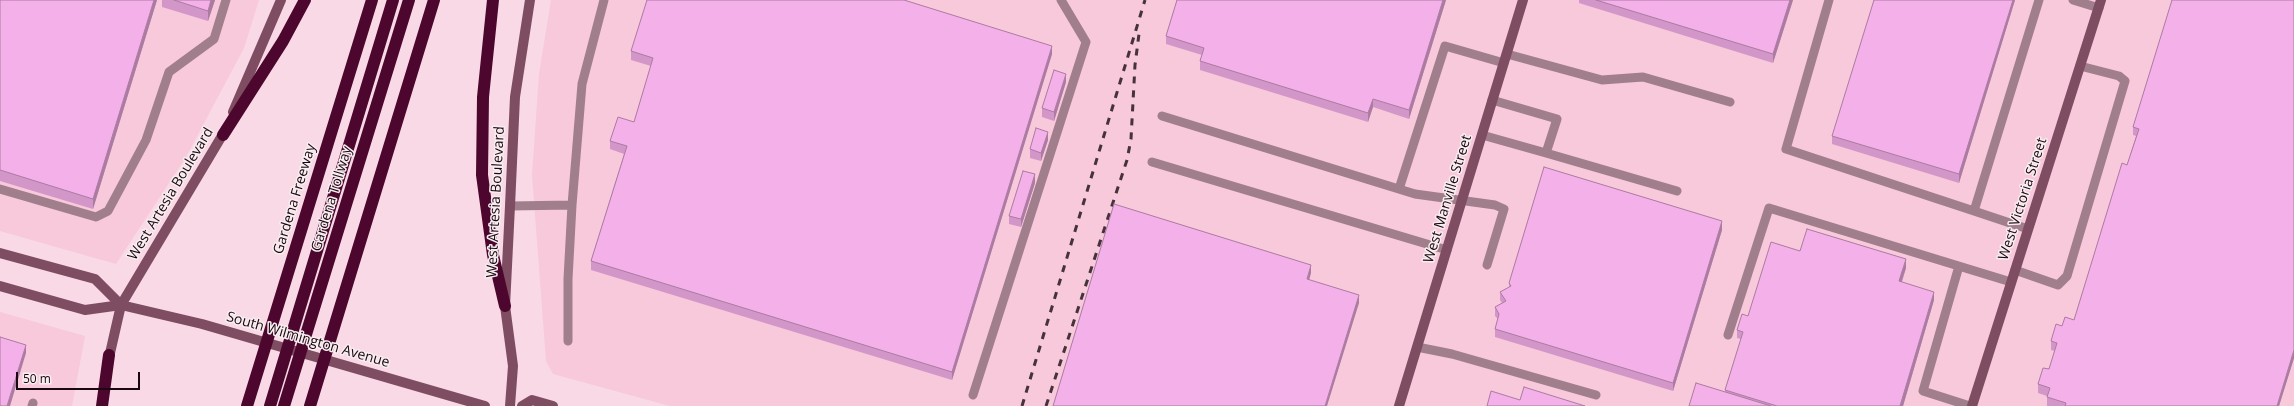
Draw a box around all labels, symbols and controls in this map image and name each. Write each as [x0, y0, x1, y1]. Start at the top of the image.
street label: West Artesia Boulevard [125, 125, 217, 263]
street label: West Artesia Boulevard [484, 126, 508, 278]
street label: West Manville Street [1420, 133, 1476, 265]
street label: West Victoria Street [1995, 136, 2051, 262]
street label: Gardena Freeway [270, 142, 320, 256]
street label: Gardena Tollway [308, 144, 356, 254]
street label: South Wilmington Avenue [224, 309, 392, 371]
scale bar [18, 364, 142, 390]
text: 50 m [23, 370, 51, 387]

